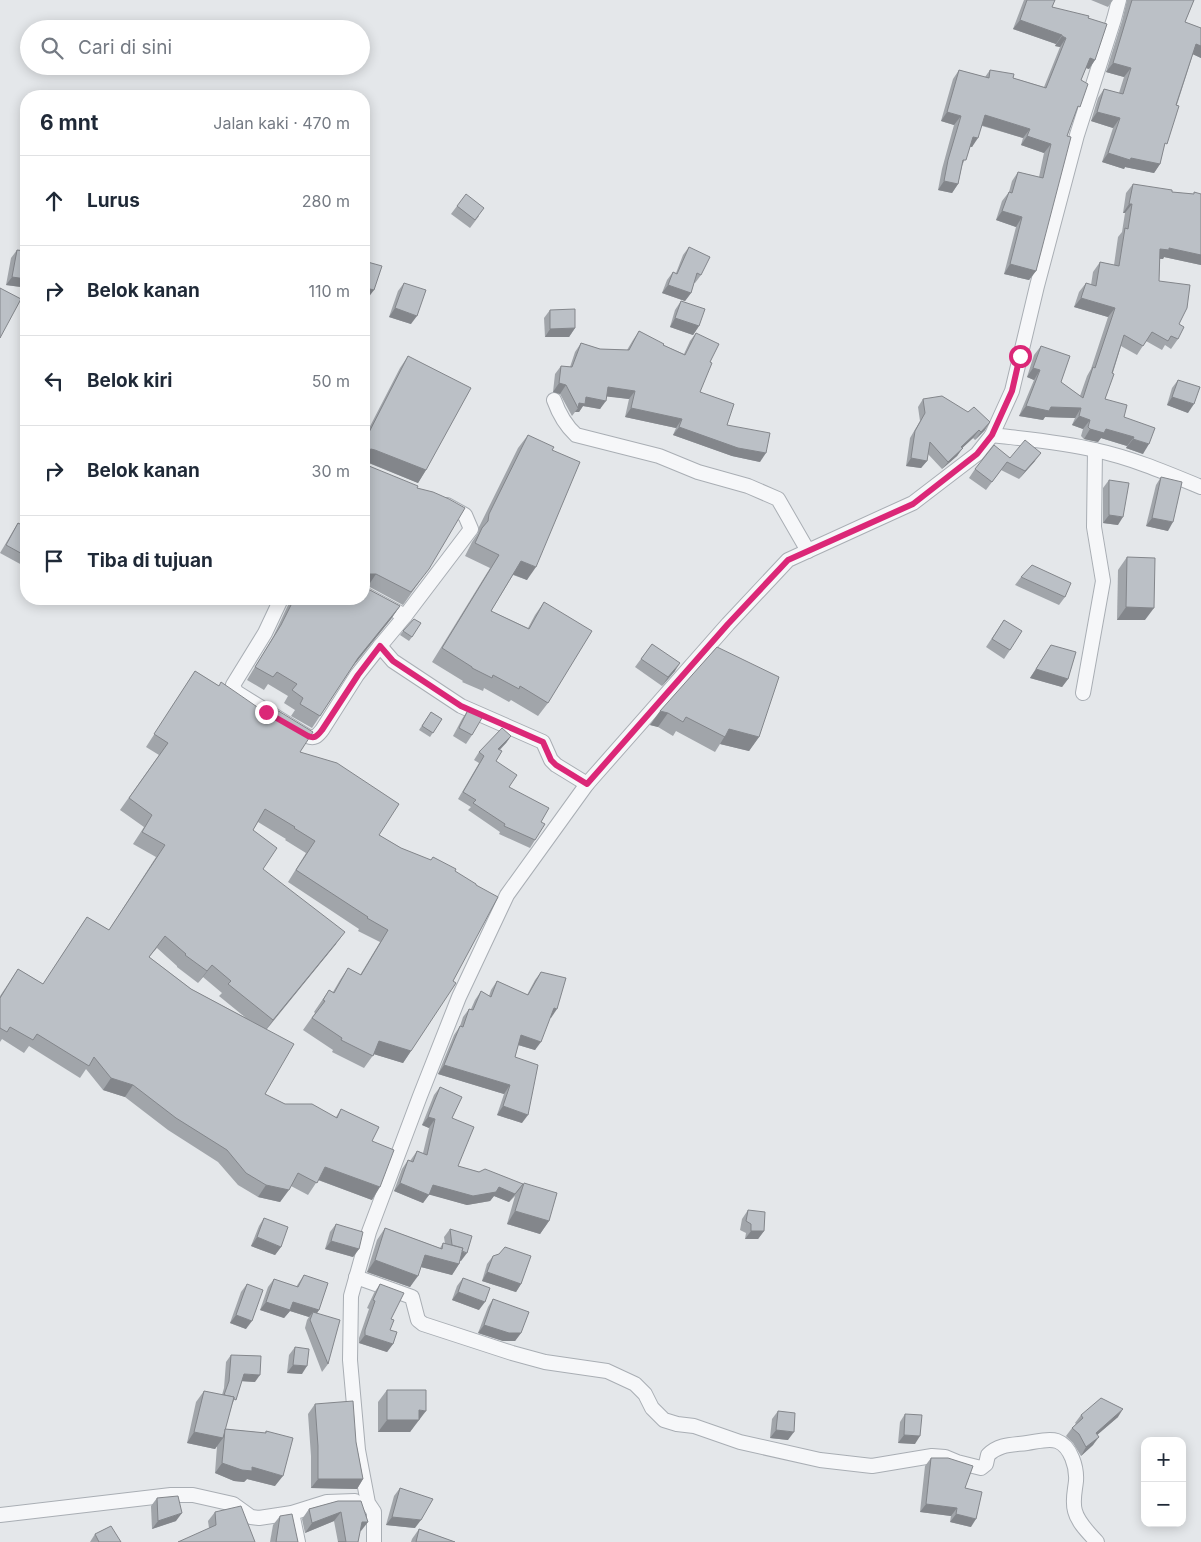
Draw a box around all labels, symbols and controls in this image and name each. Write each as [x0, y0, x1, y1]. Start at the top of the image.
search box [20, 20, 370, 75]
icon: search [38, 34, 66, 62]
text: Cari di sini [78, 36, 172, 59]
text: 6 mnt [40, 110, 99, 135]
text: Jalan kaki · 470 m [213, 113, 350, 133]
icon: ahead [40, 187, 68, 215]
text: Lurus [87, 189, 140, 212]
text: 280 m [302, 191, 350, 211]
icon: right [40, 277, 68, 305]
text: Belok kanan [87, 279, 200, 302]
text: 110 m [308, 281, 350, 301]
route start [1009, 345, 1032, 368]
icon: left [40, 367, 68, 395]
text: Belok kiri [87, 369, 172, 392]
text: 50 m [312, 371, 350, 391]
icon: right [40, 457, 68, 485]
text: Belok kanan [87, 459, 200, 482]
text: 30 m [312, 461, 350, 481]
icon: arrive [40, 547, 68, 575]
text: Tiba di tujuan [87, 549, 213, 572]
route end [255, 701, 278, 724]
map controls [1141, 1437, 1186, 1527]
button: + [1141, 1437, 1186, 1482]
button: − [1141, 1482, 1186, 1527]

